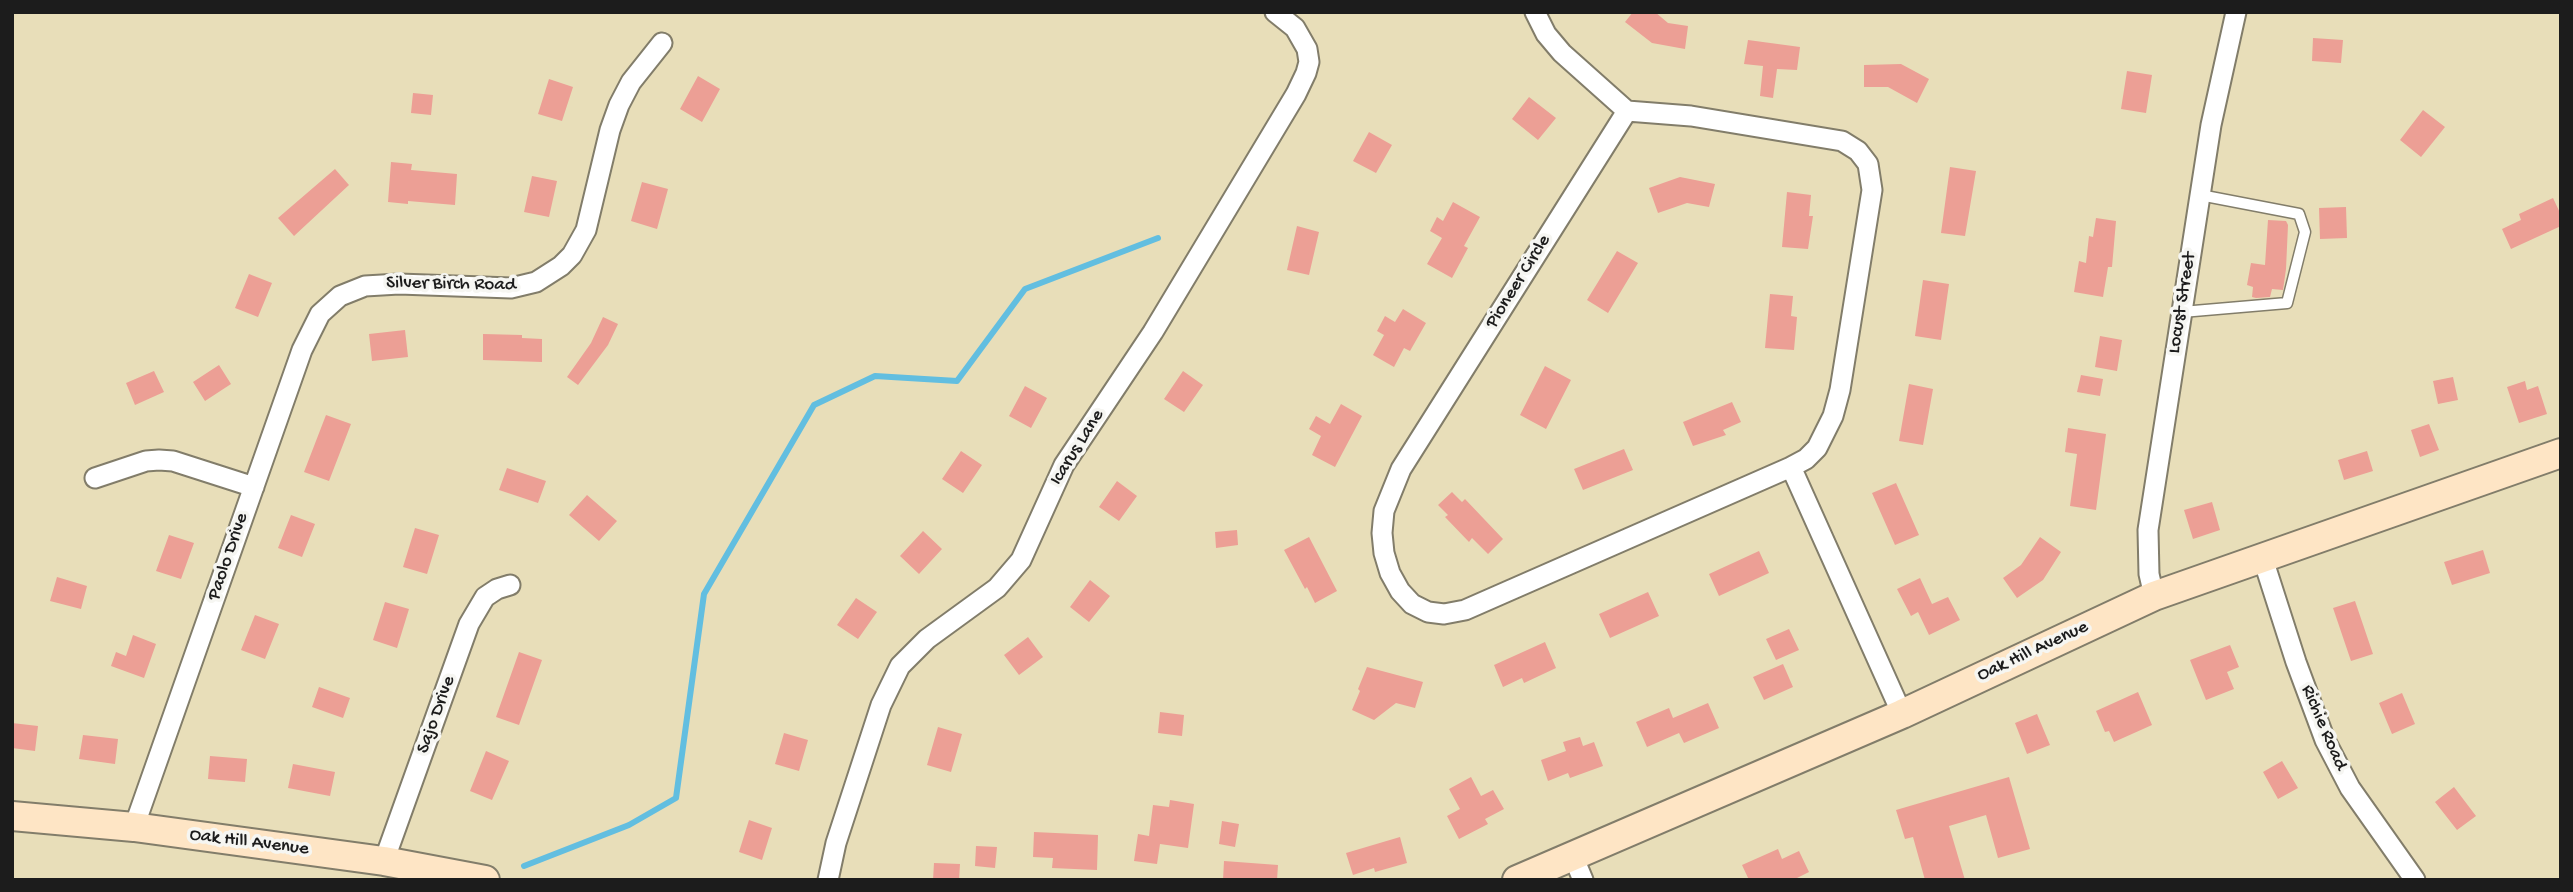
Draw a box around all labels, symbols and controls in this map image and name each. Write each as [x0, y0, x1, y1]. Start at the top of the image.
street label: Pioneer Circle [1481, 231, 1557, 333]
street label: Locust Street [2164, 251, 2202, 355]
street label: Silver Birch Road [386, 272, 516, 298]
street label: Icarus Lane [1046, 406, 1110, 490]
street label: Paolo Drive [203, 510, 255, 604]
street label: Oak Hill Avenue [1974, 616, 2092, 688]
street label: Sajo Drive [412, 673, 462, 757]
street label: Richie Road [2295, 682, 2351, 774]
street label: Oak Hill Avenue [188, 824, 310, 862]

